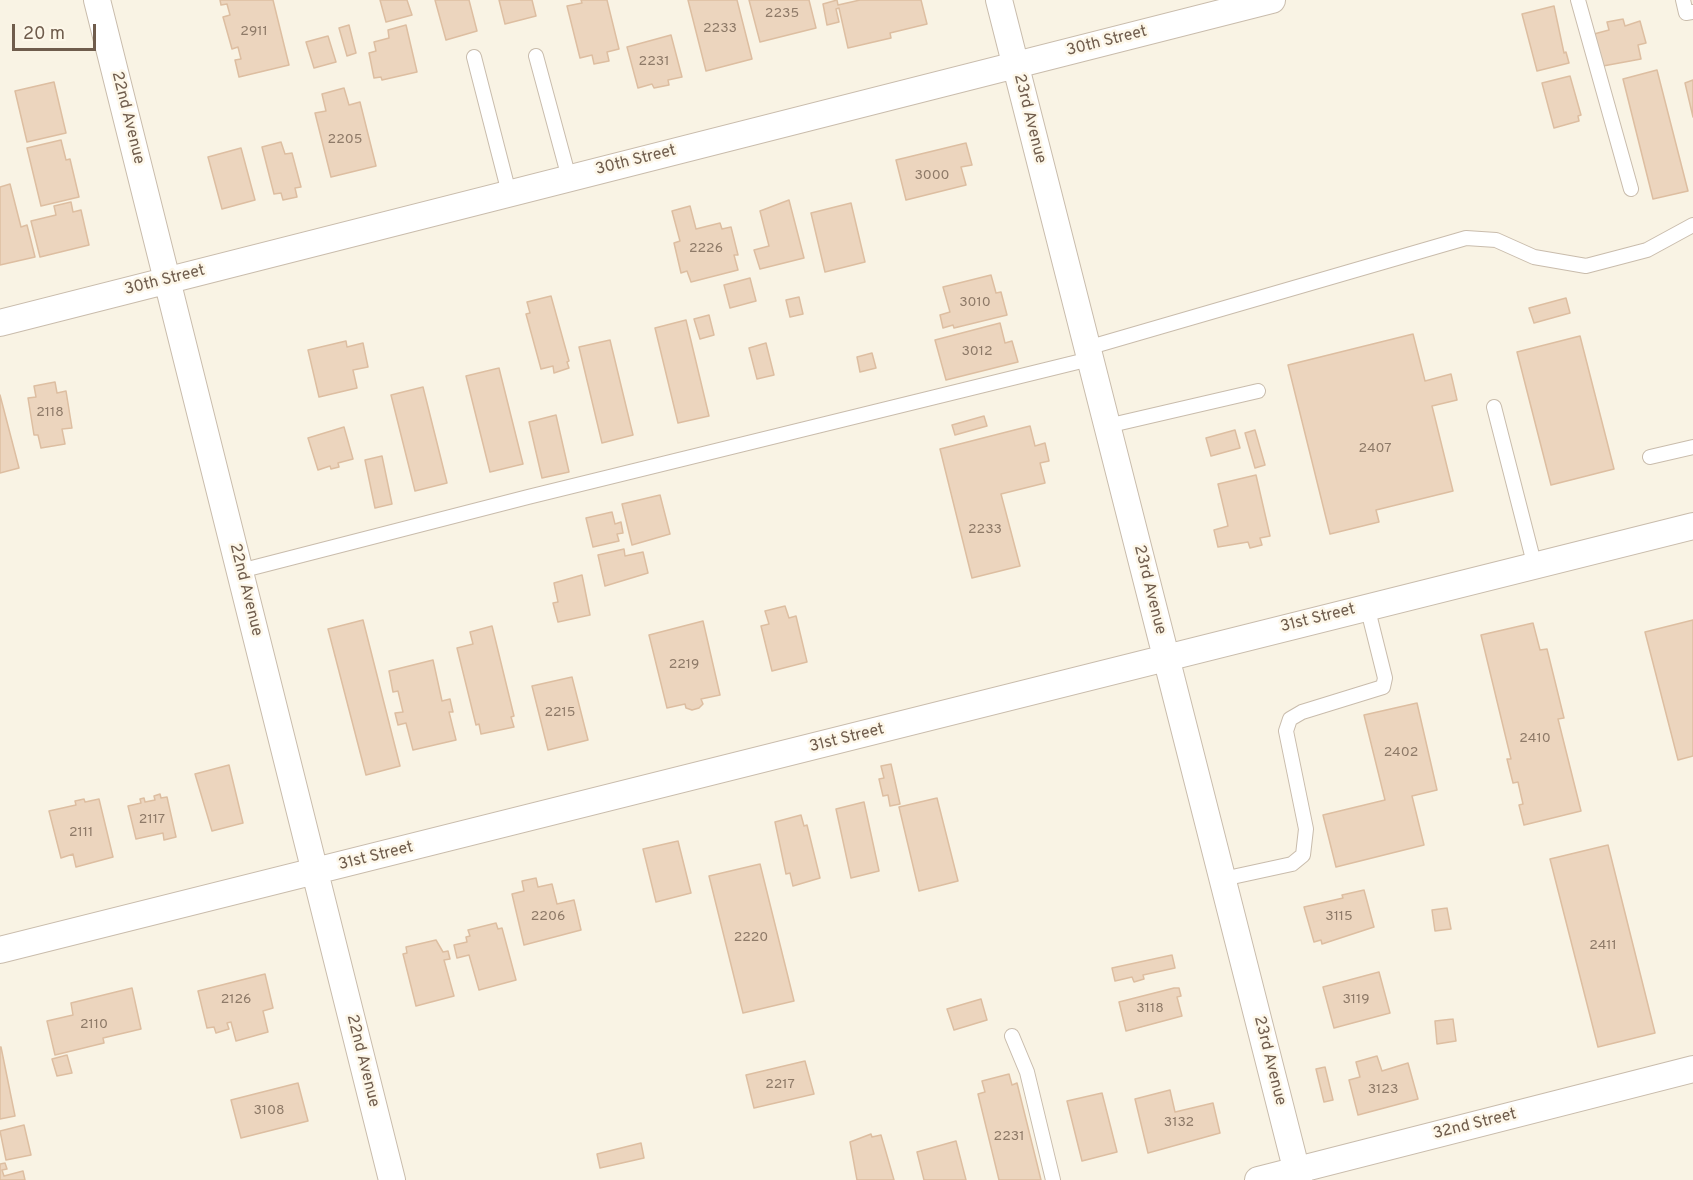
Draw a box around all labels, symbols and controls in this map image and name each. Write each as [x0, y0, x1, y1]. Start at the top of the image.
house number: 2235 [765, 6, 799, 22]
scale bar [15, 12, 99, 50]
house number: 2233 [703, 21, 737, 37]
text: 20 m [23, 23, 65, 46]
street label: 30th Street [1065, 23, 1149, 61]
house number: 2911 [240, 24, 268, 40]
house number: 2231 [639, 54, 669, 70]
street label: 22nd Avenue [106, 70, 148, 166]
street label: 23rd Avenue [1009, 72, 1049, 166]
house number: 2205 [328, 132, 362, 148]
street label: 30th Street [594, 142, 678, 180]
house number: 3000 [914, 168, 950, 184]
house number: 2226 [689, 241, 723, 257]
street label: 30th Street [123, 262, 207, 300]
house number: 3010 [959, 295, 991, 311]
house number: 3012 [961, 344, 993, 360]
house number: 2118 [36, 405, 64, 421]
house number: 2407 [1359, 441, 1391, 457]
house number: 2233 [968, 522, 1002, 538]
street label: 22nd Avenue [224, 542, 266, 638]
street label: 23rd Avenue [1129, 543, 1169, 637]
street label: 31st Street [1279, 600, 1357, 638]
house number: 2219 [669, 657, 699, 673]
house number: 2215 [544, 705, 576, 721]
street label: 31st Street [808, 720, 886, 758]
house number: 2410 [1519, 731, 1551, 747]
house number: 2402 [1384, 745, 1418, 761]
house number: 2117 [139, 812, 165, 828]
house number: 2111 [69, 825, 93, 841]
street label: 31st Street [337, 838, 415, 876]
house number: 2206 [531, 909, 565, 925]
house number: 3115 [1325, 909, 1353, 925]
house number: 2220 [734, 930, 768, 946]
house number: 2411 [1589, 938, 1617, 954]
house number: 2126 [221, 992, 251, 1008]
house number: 3119 [1342, 992, 1370, 1008]
house number: 3118 [1136, 1001, 1164, 1017]
street label: 22nd Avenue [341, 1013, 383, 1109]
street label: 23rd Avenue [1249, 1014, 1289, 1108]
house number: 2110 [80, 1017, 108, 1033]
house number: 2217 [765, 1077, 795, 1093]
house number: 3123 [1368, 1082, 1398, 1098]
house number: 3108 [253, 1103, 285, 1119]
street label: 32nd Street [1431, 1105, 1519, 1145]
house number: 3132 [1164, 1115, 1194, 1131]
house number: 2231 [994, 1129, 1024, 1145]

